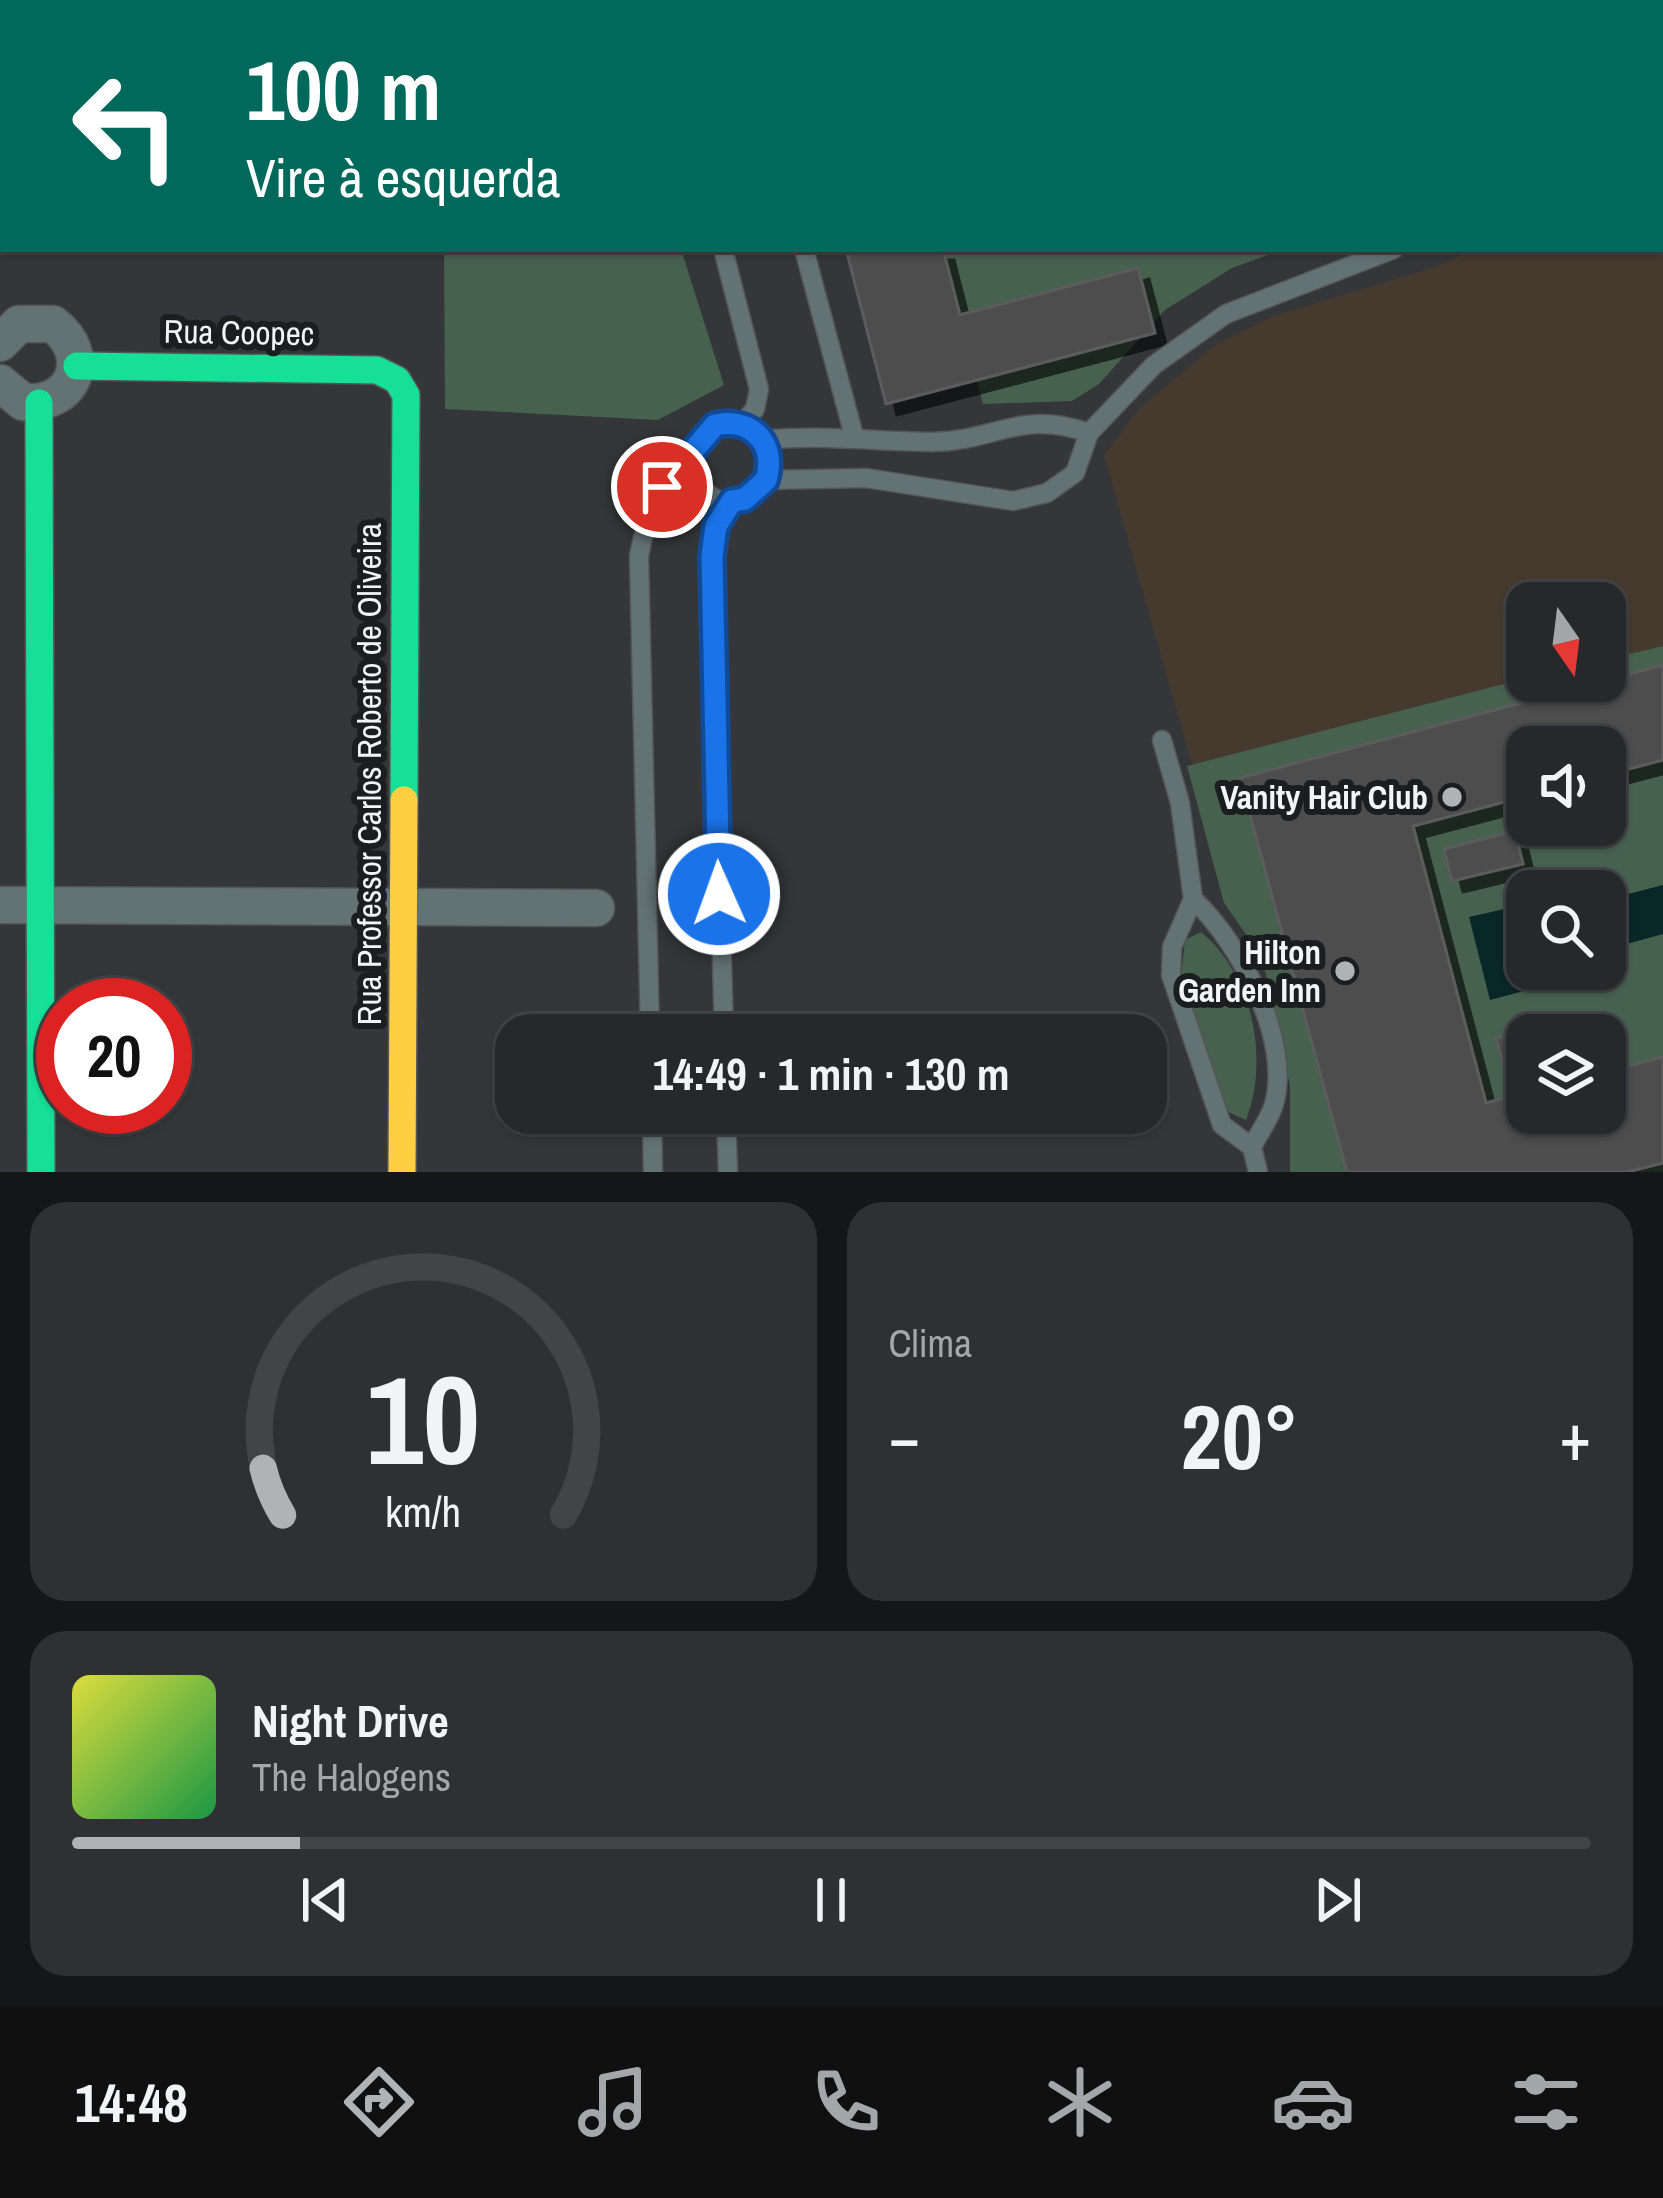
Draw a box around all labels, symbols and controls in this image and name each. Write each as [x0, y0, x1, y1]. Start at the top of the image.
text: 100 m [246, 33, 441, 146]
icon: left [48, 48, 204, 204]
text: Vire à esquerda [246, 141, 560, 214]
street label: Rua Coopec [163, 309, 315, 355]
pin [611, 436, 713, 538]
icon: arrive [629, 454, 695, 520]
street label: Rua Professor Carlos Roberto de Oliveira [347, 523, 391, 1025]
north arrow [1506, 582, 1626, 702]
map controls [1506, 582, 1626, 1134]
button: sound [1506, 726, 1626, 846]
place label: Vanity Hair Club [1220, 775, 1428, 819]
marker: Vanity Hair Club [1439, 784, 1465, 810]
position arrow [656, 831, 782, 957]
button: search [1506, 870, 1626, 990]
place label: Hilton Garden Inn [1178, 930, 1321, 1012]
marker: Hilton Garden Inn [1332, 958, 1358, 984]
speed limit sign: 20 [36, 978, 192, 1134]
button: layers [1506, 1014, 1626, 1134]
text: 14:49 · 1 min · 130 m [653, 1043, 1009, 1104]
text: Clima [889, 1317, 972, 1369]
text: 10 [366, 1335, 480, 1503]
text: 20° [1181, 1376, 1299, 1497]
text: − [889, 1392, 920, 1481]
text: + [1559, 1392, 1591, 1481]
text: km/h [385, 1482, 461, 1539]
text: Night Drive [252, 1690, 449, 1751]
text: The Halogens [252, 1751, 451, 1803]
icon: previous [292, 1867, 358, 1933]
icon: pause [798, 1867, 864, 1933]
icon: next [1305, 1867, 1371, 1933]
icon: directions [337, 2060, 421, 2144]
icon: music [571, 2060, 655, 2144]
icon: phone [804, 2060, 888, 2144]
icon: climate [1038, 2060, 1122, 2144]
icon: car [1271, 2060, 1355, 2144]
icon: filters [1504, 2060, 1588, 2144]
text: 14:48 [75, 2066, 188, 2139]

